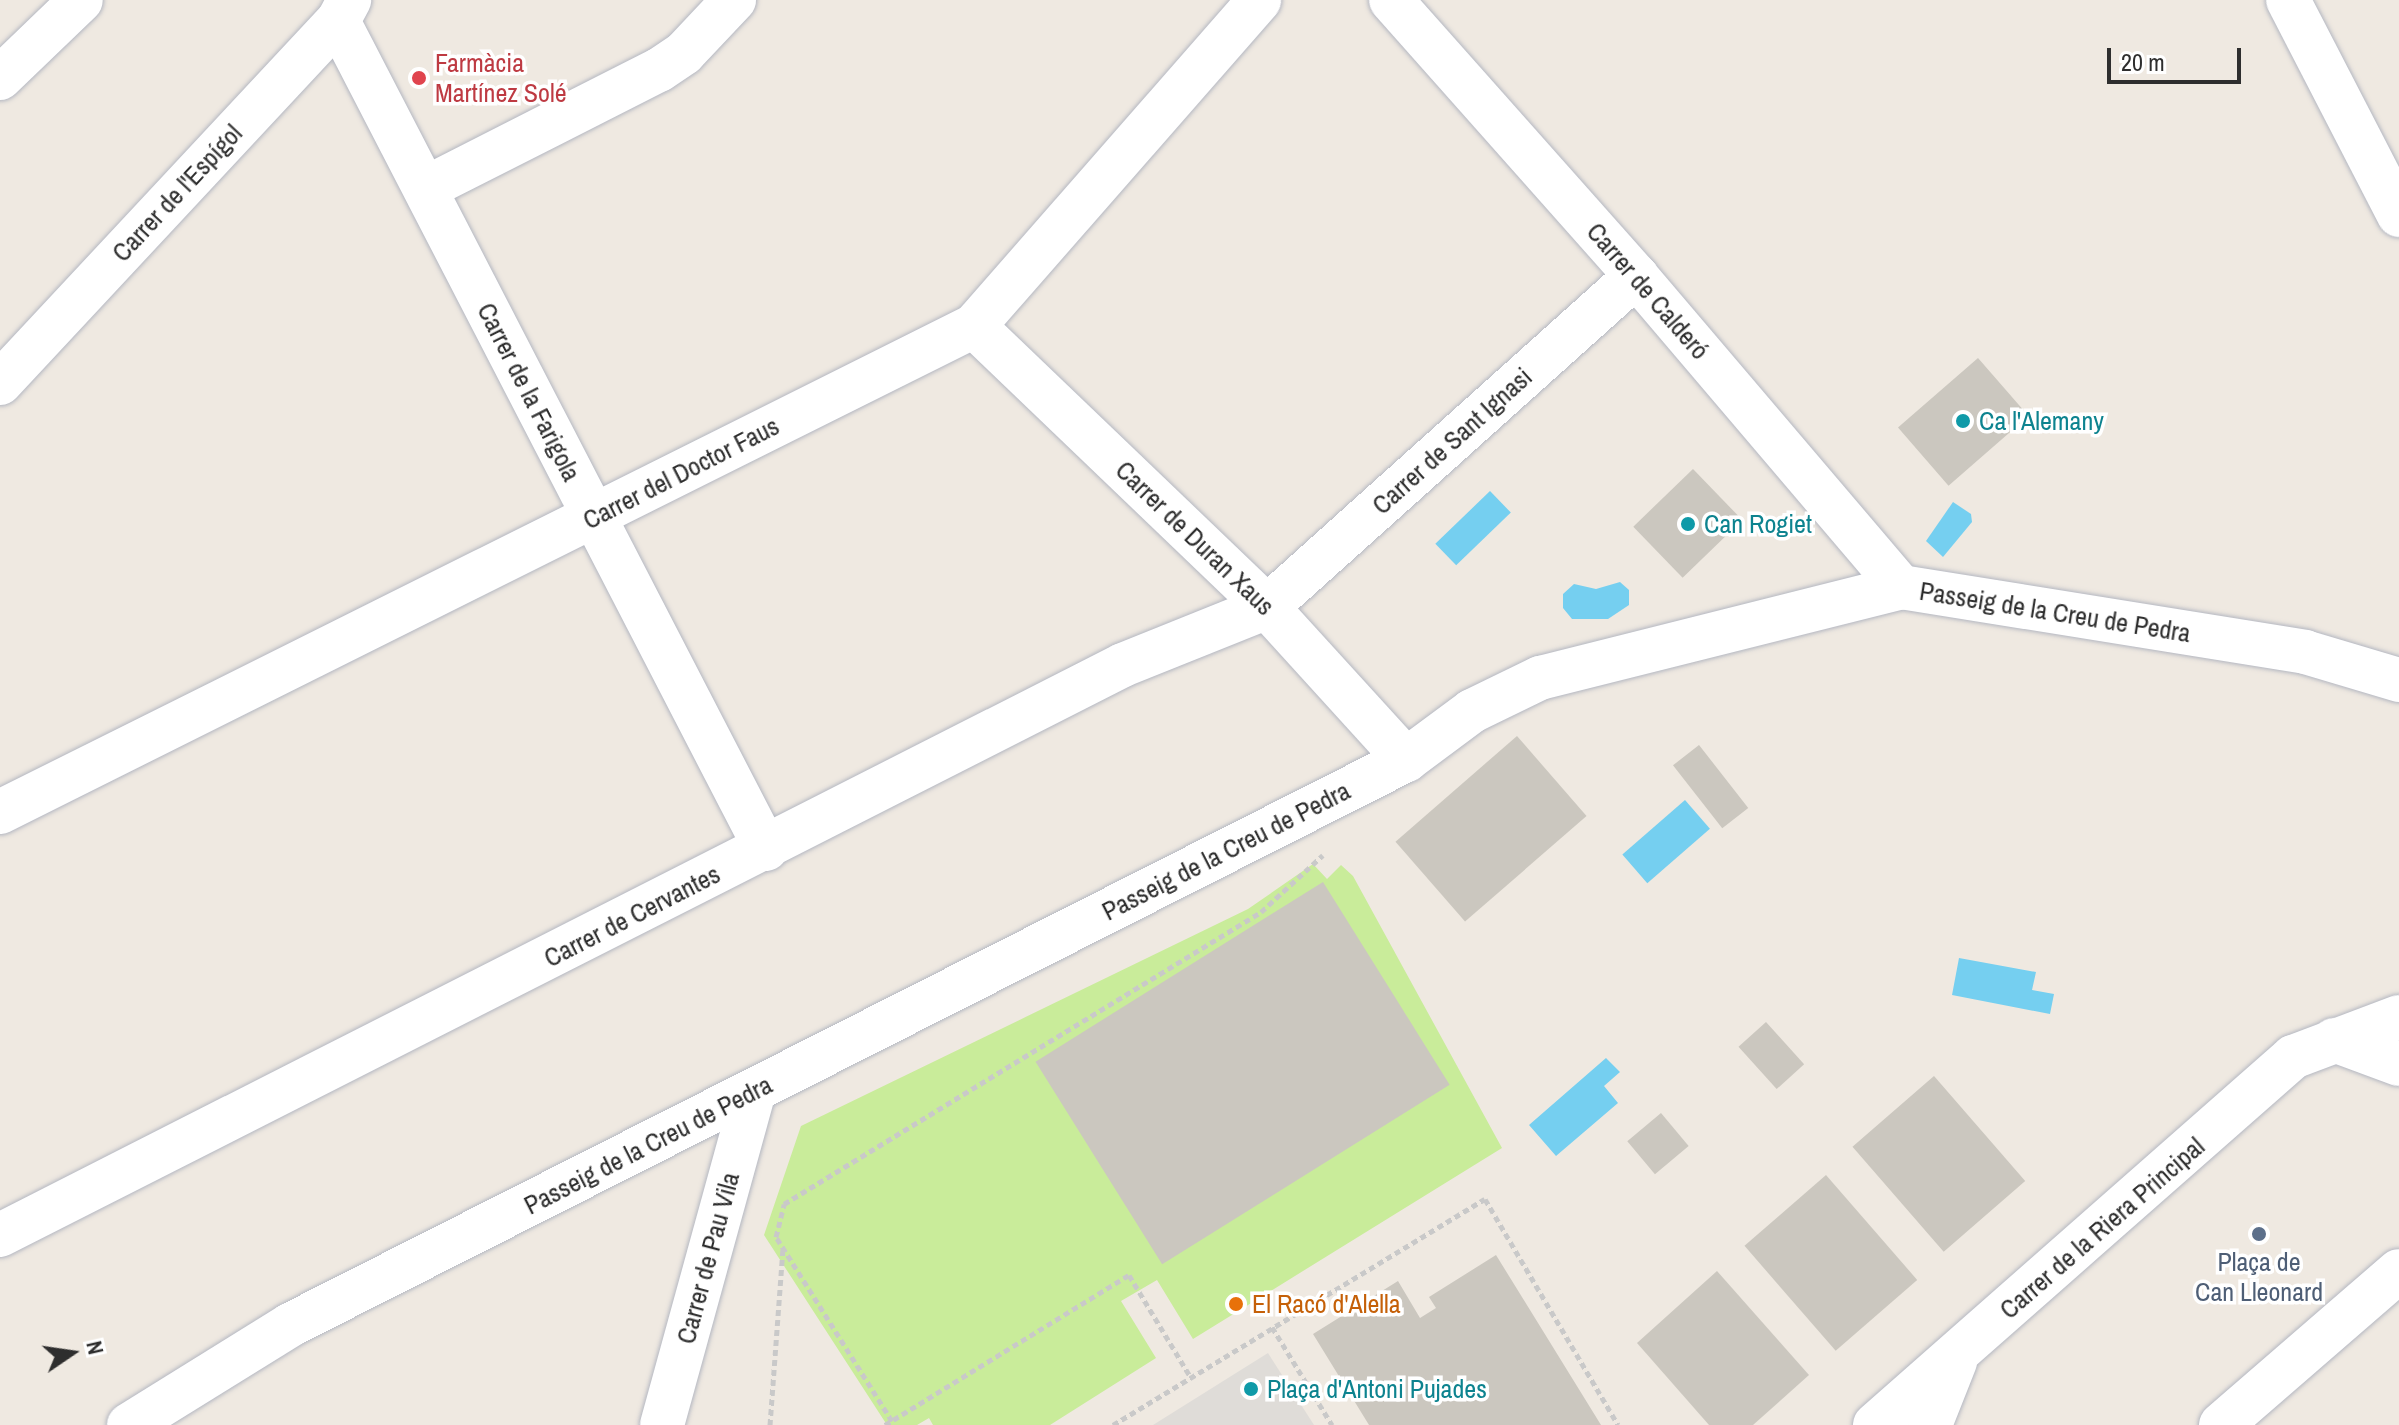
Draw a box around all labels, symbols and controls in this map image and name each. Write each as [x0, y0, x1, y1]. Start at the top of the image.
scale bar [2111, 32, 2245, 82]
text: 20 m [2121, 46, 2165, 78]
place label: Farmàcia Martínez Solé [435, 47, 567, 108]
marker: Farmàcia Martínez Solé [410, 69, 428, 87]
street label: Carrer de l'Espígol [106, 118, 248, 268]
street label: Carrer de Calderó [1580, 216, 1716, 366]
street label: Carrer de la Farigola [471, 298, 587, 486]
street label: Carrer de Sant Ignasi [1366, 361, 1538, 521]
place label: Ca l'Alemany [1979, 405, 2104, 437]
street label: Carrer del Doctor Faus [578, 410, 784, 536]
marker: Ca l'Alemany [1954, 412, 1972, 430]
street label: Carrer de Duran Xaus [1109, 454, 1281, 622]
place label: Can Rogiet [1704, 508, 1812, 540]
marker: Can Rogiet [1679, 515, 1697, 533]
street label: Passeig de la Creu de Pedra [1917, 575, 2193, 649]
street label: Passeig de la Creu de Pedra [1097, 775, 1355, 927]
street label: Carrer de Cervantes [539, 858, 725, 974]
street label: Passeig de la Creu de Pedra [519, 1069, 777, 1221]
street label: Carrer de la Riera Principal [1993, 1131, 2211, 1325]
street label: Carrer de Pau Vila [670, 1169, 746, 1347]
marker: Plaça de Can Lleonard [2250, 1225, 2268, 1243]
place label: Plaça de Can Lleonard [2195, 1246, 2323, 1308]
place label: El Racó d'Alella [1252, 1288, 1401, 1320]
marker: El Racó d'Alella [1227, 1295, 1245, 1313]
north arrow [32, 1313, 112, 1393]
text: N [79, 1338, 111, 1357]
place label: Plaça d'Antoni Pujades [1267, 1373, 1487, 1405]
marker: Plaça d'Antoni Pujades [1242, 1380, 1260, 1398]

